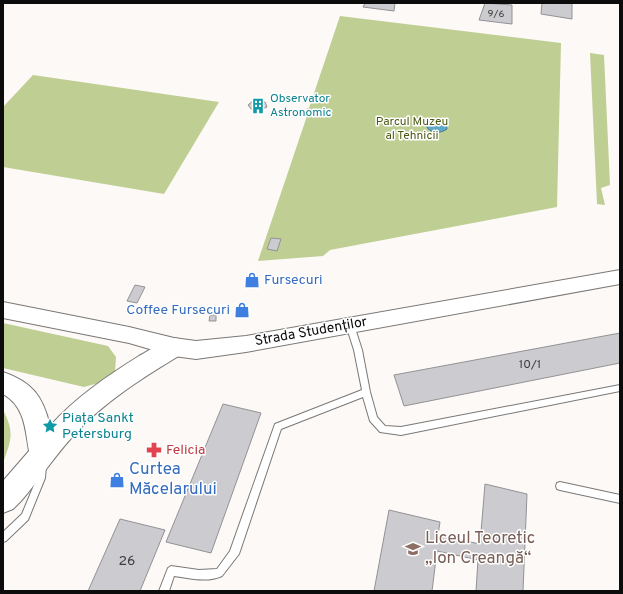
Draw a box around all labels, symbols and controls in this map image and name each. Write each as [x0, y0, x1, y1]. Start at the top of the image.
house number: 9/6 [488, 8, 504, 21]
place label: Observator Astronomic [270, 91, 331, 121]
building icon: Observator Astronomic [249, 97, 267, 115]
park label: Parcul Muzeu al Tehnicii [376, 114, 448, 144]
shop icon: Fursecuri [243, 271, 261, 289]
place label: Fursecuri [264, 272, 323, 289]
shop icon: Coffee Fursecuri [233, 301, 251, 319]
place label: Coffee Fursecuri [126, 302, 230, 319]
street label: Strada Studenților [253, 314, 369, 350]
house number: 10/1 [519, 357, 541, 373]
place label: Piața Sankt Petersburg [62, 410, 134, 443]
place icon: Piața Sankt Petersburg [41, 417, 59, 435]
pharmacy icon: Felicia [145, 441, 163, 459]
place label: Felicia [166, 442, 205, 459]
place label: Curtea Măcelarului [129, 459, 217, 501]
shop icon: Curtea Măcelarului [108, 471, 126, 489]
place label: Liceul Teoretic „Ion Creangă“ [425, 528, 535, 570]
school or university icon: Liceul Teoretic „Ion Creangă“ [404, 540, 422, 558]
house number: 26 [119, 553, 135, 570]

